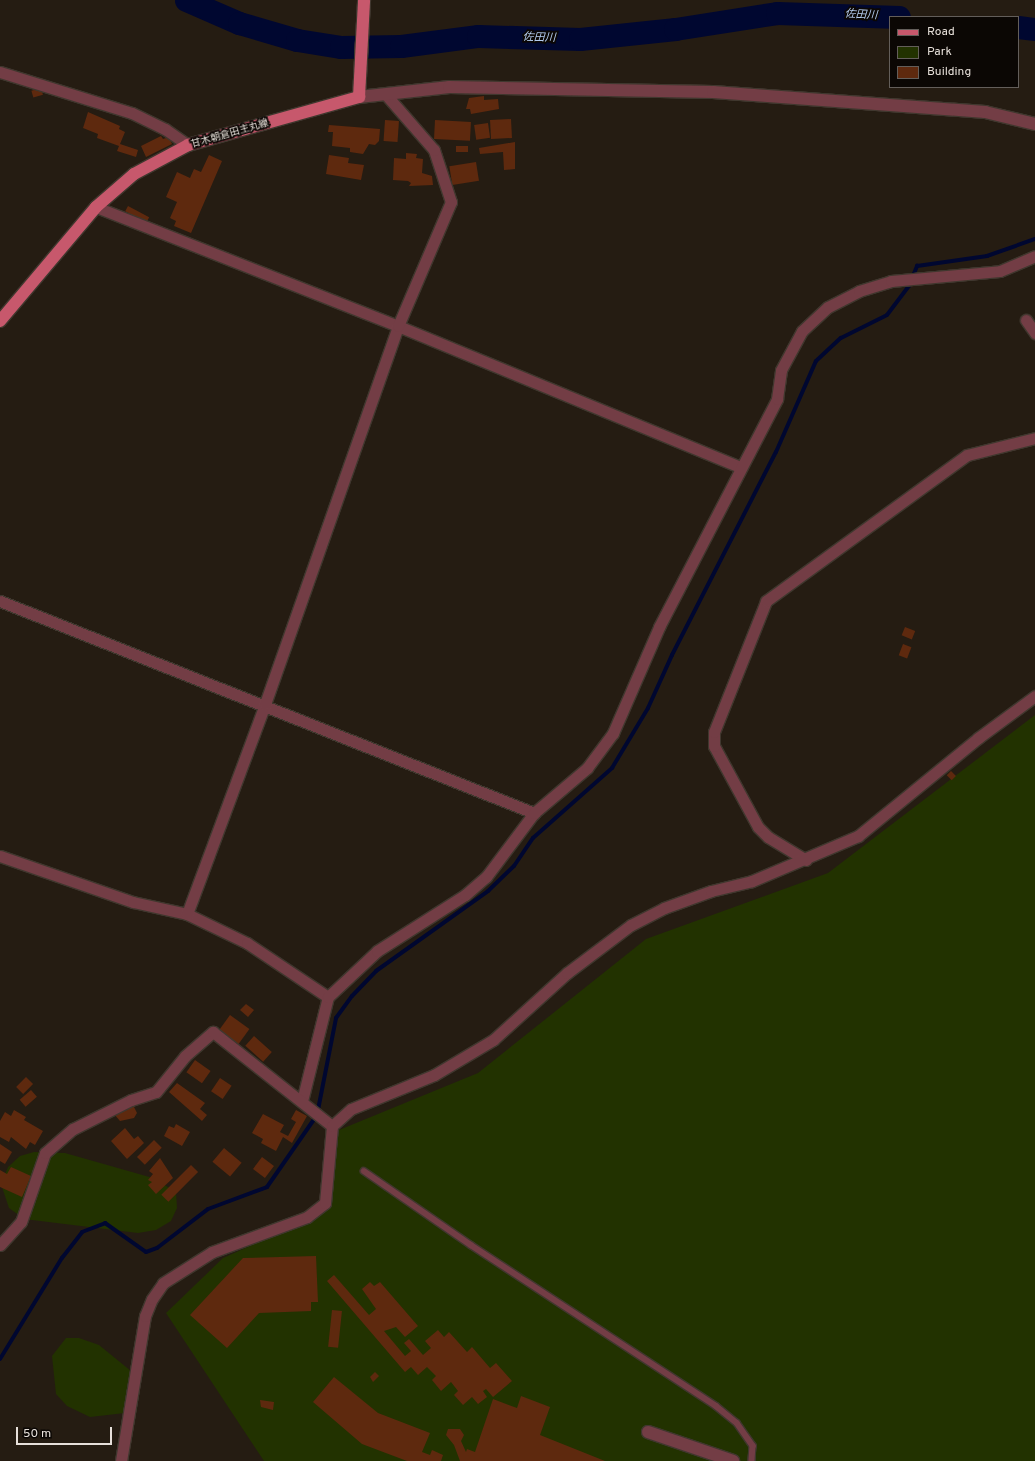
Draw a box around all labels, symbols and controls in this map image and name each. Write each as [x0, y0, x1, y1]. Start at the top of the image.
water label: 佐田川 [844, 8, 878, 22]
legend [889, 16, 1019, 88]
text: Road [927, 24, 955, 40]
water label: 佐田川 [522, 31, 556, 45]
text: Park [927, 44, 952, 60]
text: Building [927, 64, 971, 80]
street label: 甘木朝倉田主丸線 [190, 117, 270, 151]
scale bar [18, 1419, 114, 1445]
text: 50 m [23, 1426, 51, 1442]

